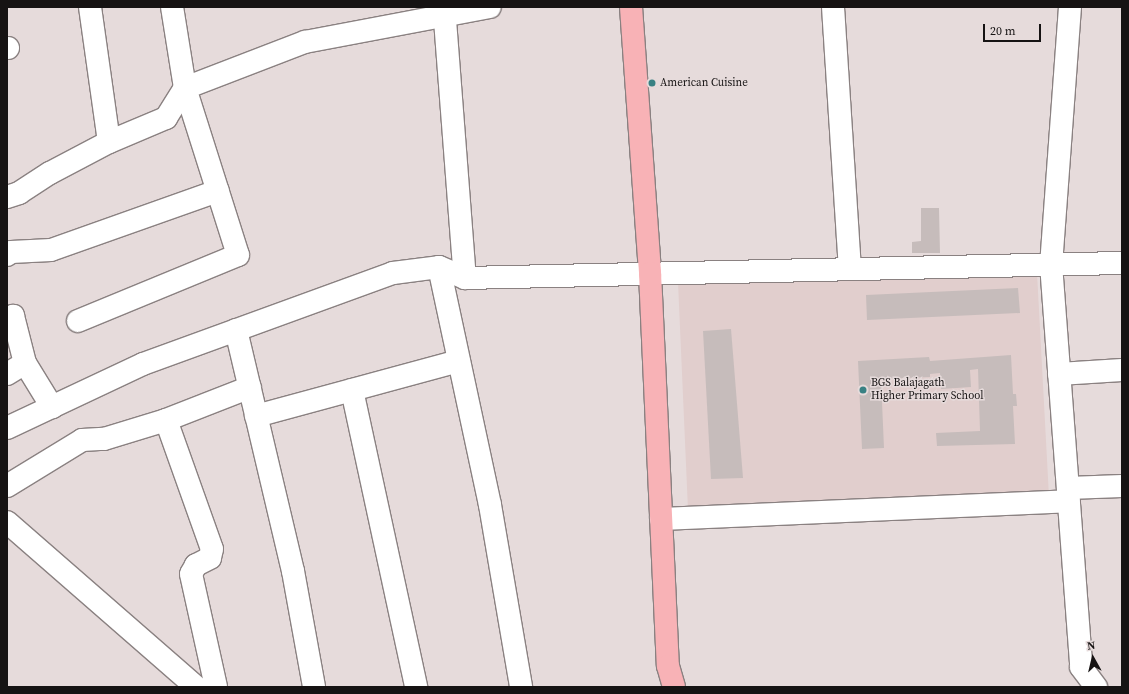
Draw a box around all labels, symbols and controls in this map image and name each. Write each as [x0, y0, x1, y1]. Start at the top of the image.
scale bar [985, 16, 1043, 42]
text: 20 m [990, 23, 1016, 39]
place label: American Cuisine [660, 76, 748, 90]
marker: American Cuisine [647, 78, 657, 88]
place label: BGS Balajagath Higher Primary School [871, 377, 983, 403]
marker: BGS Balajagath Higher Primary School [858, 385, 868, 395]
north arrow [1073, 638, 1113, 678]
text: N [1086, 638, 1096, 654]

